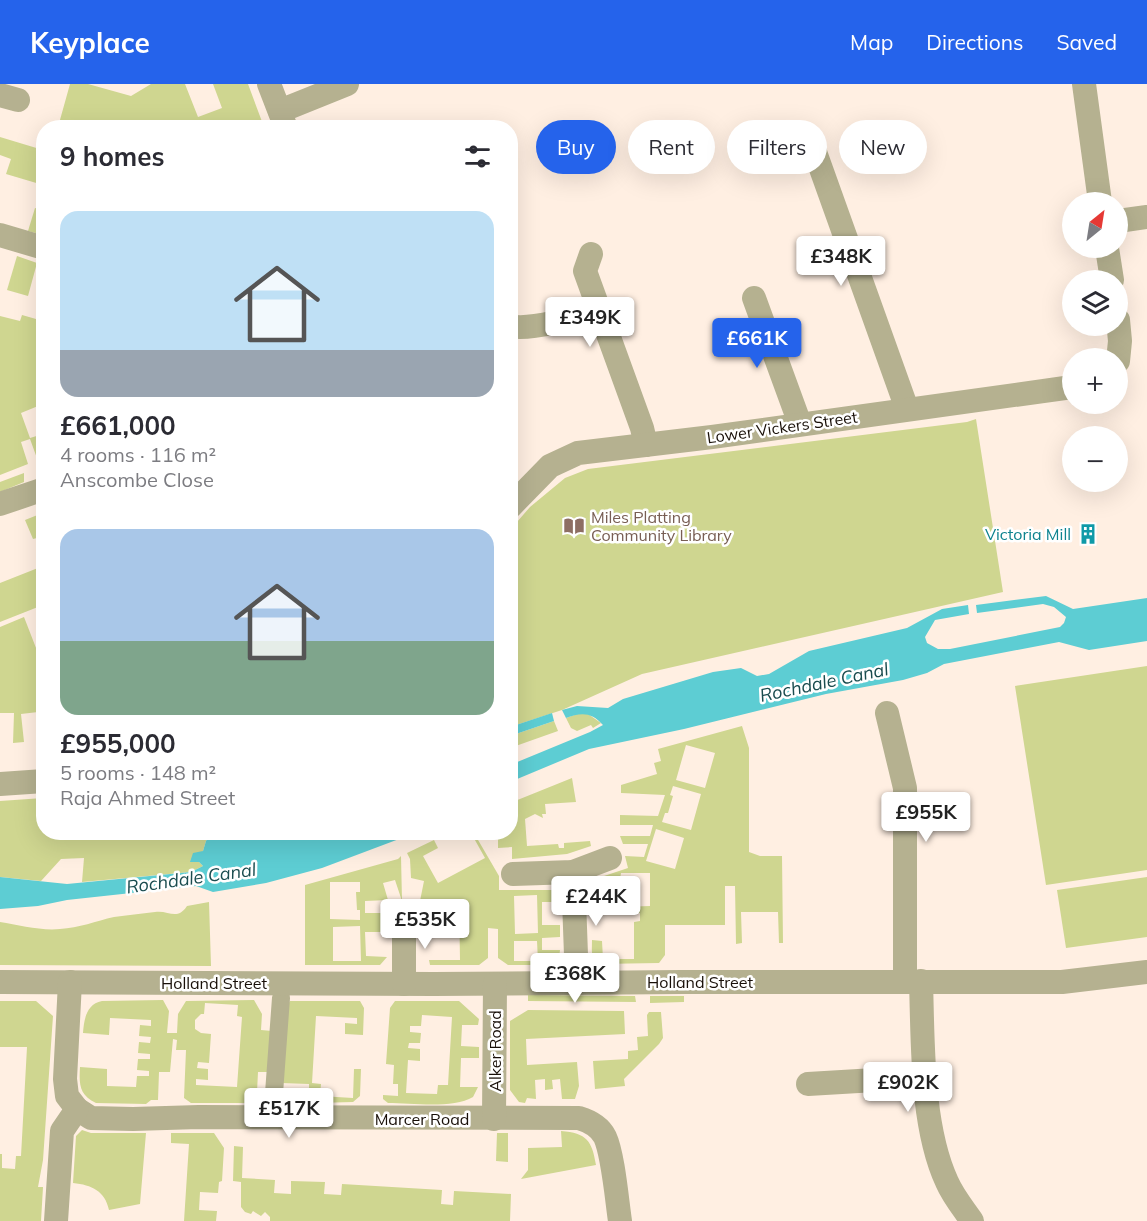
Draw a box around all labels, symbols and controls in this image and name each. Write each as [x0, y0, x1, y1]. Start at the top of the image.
text: Keyplace [30, 25, 150, 60]
text: Map [850, 29, 893, 55]
text: Directions [926, 29, 1023, 55]
text: Saved [1056, 29, 1117, 55]
chip: Buy [536, 120, 616, 174]
chip: Rent [628, 120, 715, 174]
chip: Filters [727, 120, 827, 174]
chip: New [839, 120, 927, 174]
text: 9 homes [60, 140, 164, 173]
icon: filters [461, 140, 494, 173]
north arrow [1062, 192, 1128, 258]
map controls [1062, 192, 1128, 492]
pin: £348K [799, 236, 883, 287]
text: £348K [810, 243, 872, 268]
icon: home [223, 250, 331, 358]
button: layers [1062, 270, 1128, 336]
pin: £349K [548, 297, 632, 348]
text: £349K [559, 304, 621, 329]
pin: £661K [715, 318, 799, 369]
text: £661K [726, 325, 788, 350]
button: + [1062, 348, 1128, 414]
street label: Lower Vickers Street [705, 406, 859, 447]
text: £661,000 [60, 409, 176, 442]
button: − [1062, 426, 1128, 492]
text: 4 rooms · 116 m² [60, 442, 216, 467]
text: Anscombe Close [60, 467, 214, 492]
place label: Miles Platting Community Library [591, 507, 732, 545]
library icon: Miles Platting Community Library [562, 514, 586, 538]
building icon: Victoria Mill [1076, 522, 1100, 546]
place label: Victoria Mill [985, 524, 1071, 544]
icon: home [223, 568, 331, 676]
water label: Rochdale Canal [758, 657, 891, 707]
text: £955,000 [60, 727, 176, 760]
text: 5 rooms · 148 m² [60, 760, 216, 785]
text: Raja Ahmed Street [60, 785, 235, 810]
pin: £955K [884, 792, 968, 843]
text: £955K [895, 799, 957, 824]
water label: Rochdale Canal [125, 857, 258, 898]
pin: £244K [554, 876, 638, 927]
text: £244K [565, 883, 627, 908]
pin: £535K [383, 899, 467, 950]
text: £535K [394, 906, 456, 931]
pin: £368K [533, 953, 617, 1004]
text: £368K [544, 960, 606, 985]
street label: Holland Street [647, 972, 753, 992]
street label: Holland Street [161, 973, 267, 993]
street label: Alker Road [485, 1010, 505, 1092]
pin: £902K [866, 1062, 950, 1113]
text: £902K [877, 1069, 939, 1094]
pin: £517K [247, 1088, 331, 1139]
text: £517K [258, 1095, 320, 1120]
street label: Marcer Road [375, 1109, 469, 1129]

